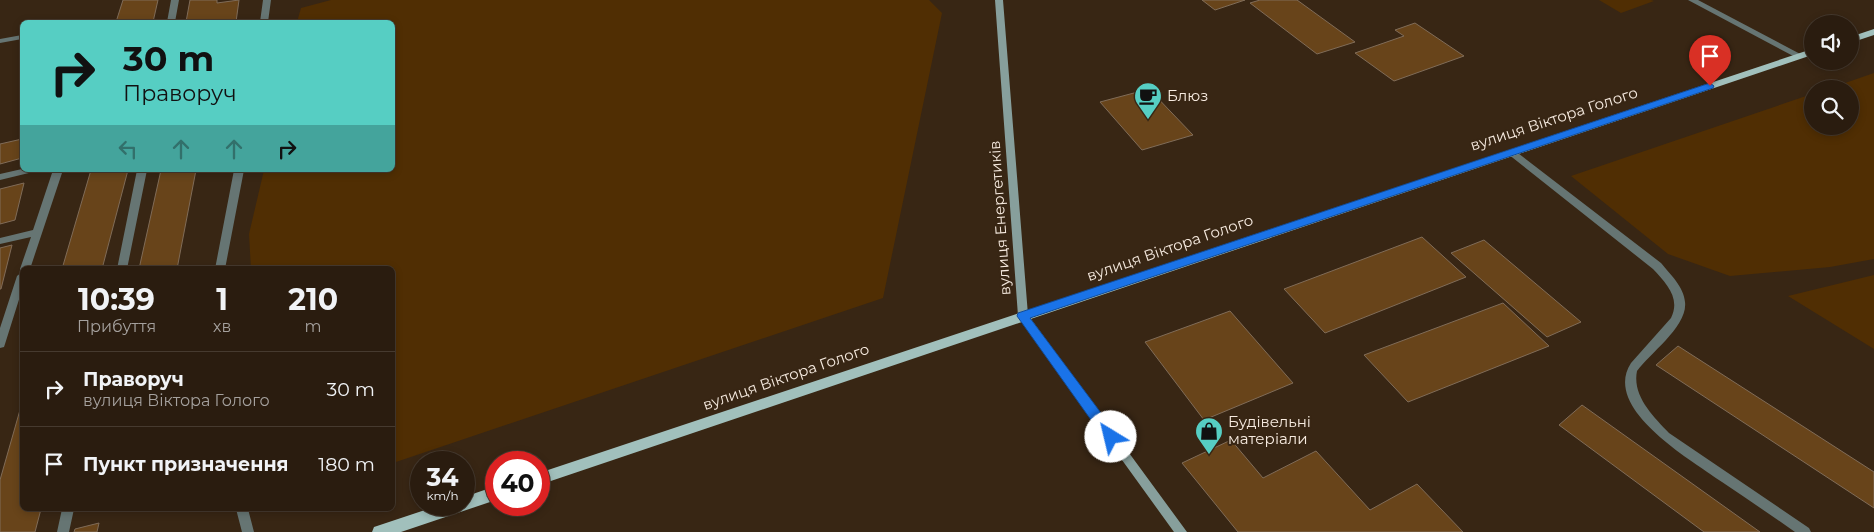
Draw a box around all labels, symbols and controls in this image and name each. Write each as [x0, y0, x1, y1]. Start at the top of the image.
map controls [1804, 15, 1859, 135]
button: sound [1804, 15, 1859, 70]
pin [1689, 35, 1731, 86]
text: 30 m [123, 37, 214, 80]
icon: right [40, 40, 105, 105]
icon: arrive [1696, 42, 1724, 70]
text: Праворуч [123, 80, 237, 107]
button: search [1804, 80, 1859, 135]
cafe icon: Блюз [1133, 81, 1163, 120]
street label: вулиця Віктора Голого [1468, 82, 1640, 155]
place label: Блюз [1167, 86, 1208, 105]
icon: left [114, 135, 142, 163]
icon: ahead [167, 135, 195, 163]
icon: ahead [220, 135, 248, 163]
icon: right [273, 135, 301, 163]
street label: вулиця Енергетиків [985, 140, 1014, 296]
street label: вулиця Віктора Голого [1084, 210, 1256, 285]
text: 10:39 [78, 281, 155, 318]
text: 1 [216, 281, 228, 318]
text: 210 [288, 281, 338, 318]
text: Прибуття [77, 317, 156, 336]
text: хв [213, 317, 231, 336]
text: m [305, 317, 322, 336]
street label: вулиця Віктора Голого [700, 339, 872, 414]
text: Праворуч [83, 368, 184, 391]
icon: right [40, 375, 68, 403]
text: 30 m [327, 378, 375, 401]
text: вулиця Віктора Голого [83, 391, 270, 410]
position arrow [1084, 410, 1136, 462]
place label: Будівельні матеріали [1228, 412, 1311, 448]
shop icon: Будівельні матеріали [1194, 416, 1224, 455]
icon: arrive [40, 450, 68, 478]
speed limit sign: 40 [485, 451, 550, 516]
text: Пункт призначення [83, 453, 289, 476]
text: 180 m [318, 453, 375, 476]
text: 34 [426, 462, 459, 492]
text: km/h [426, 488, 459, 503]

